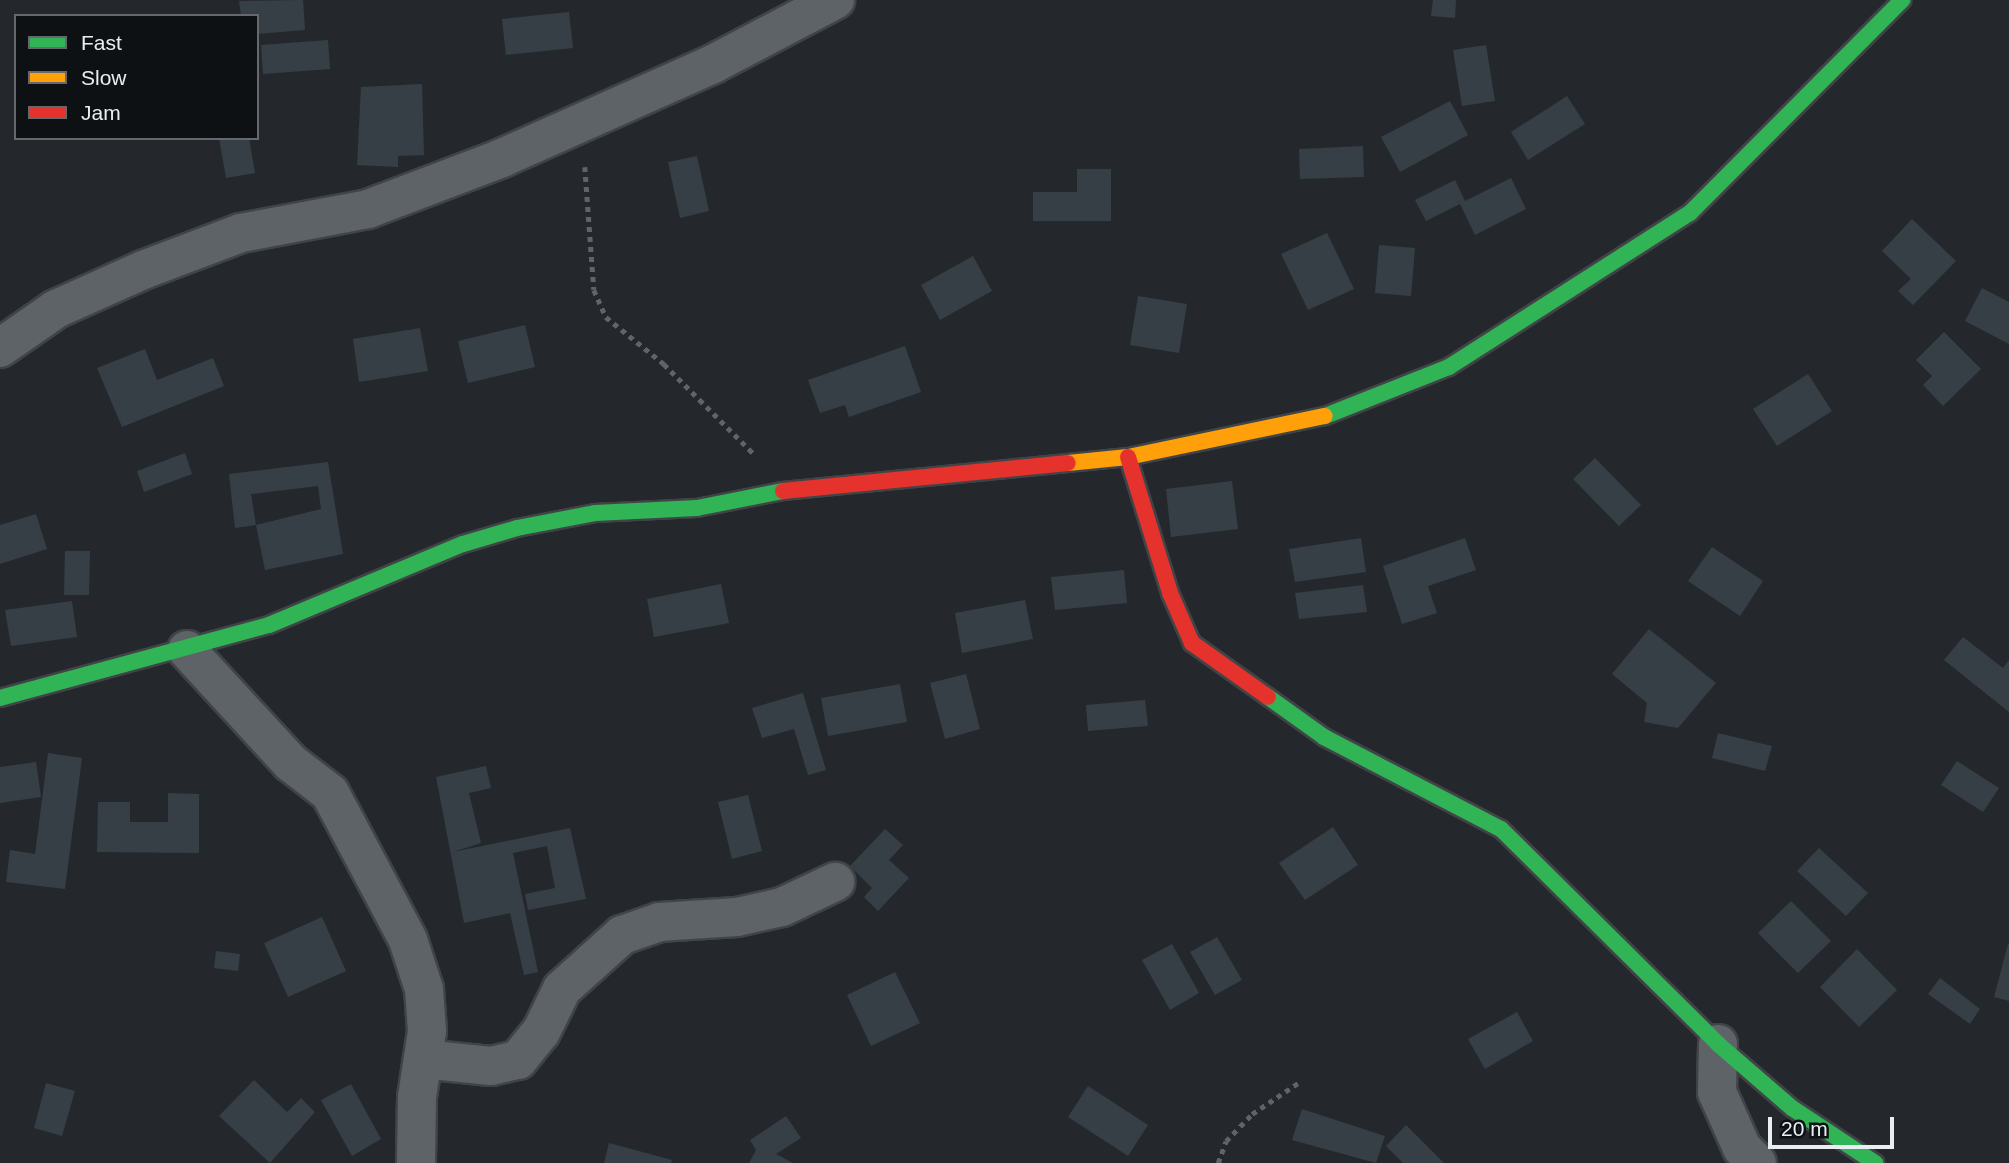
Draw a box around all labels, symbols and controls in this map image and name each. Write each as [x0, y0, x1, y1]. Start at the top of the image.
legend [14, 14, 259, 140]
text: Fast [81, 31, 122, 54]
text: Slow [81, 66, 127, 89]
text: Jam [81, 101, 121, 124]
scale bar [1771, 1104, 1897, 1148]
text: 20 m [1781, 1117, 1828, 1140]

